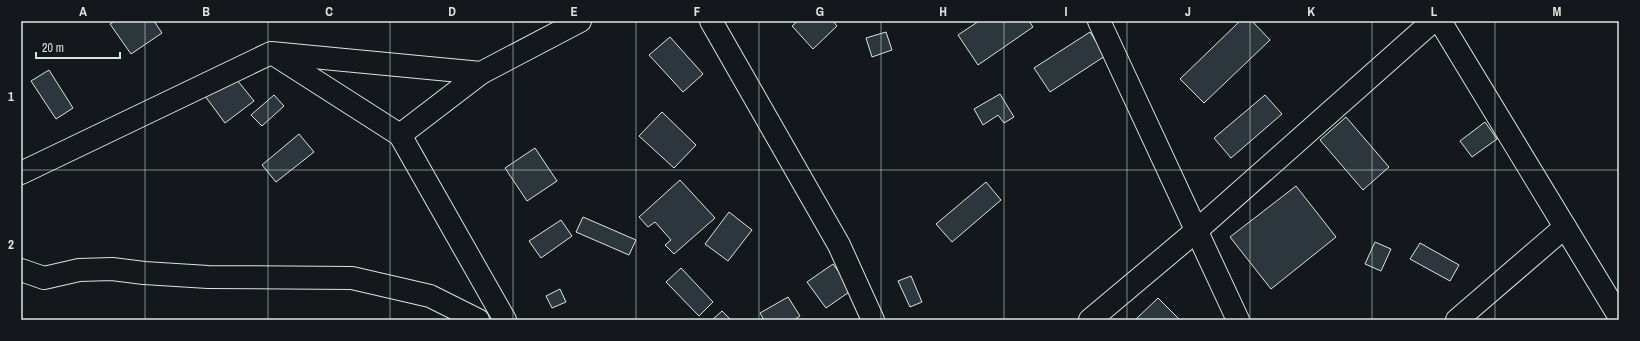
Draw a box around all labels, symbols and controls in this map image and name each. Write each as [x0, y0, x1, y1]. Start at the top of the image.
text: A [79, 3, 87, 20]
text: B [202, 3, 210, 20]
text: C [325, 3, 333, 20]
text: D [448, 3, 456, 20]
text: E [570, 3, 578, 20]
text: F [694, 3, 701, 20]
text: G [816, 3, 824, 20]
text: H [939, 3, 947, 20]
text: I [1065, 3, 1068, 20]
text: J [1185, 3, 1191, 20]
text: K [1307, 3, 1315, 20]
text: L [1431, 3, 1438, 20]
text: M [1553, 3, 1562, 20]
scale bar [36, 34, 120, 60]
text: 20 m [42, 40, 64, 56]
text: 1 [8, 88, 14, 105]
text: 2 [8, 236, 14, 253]

